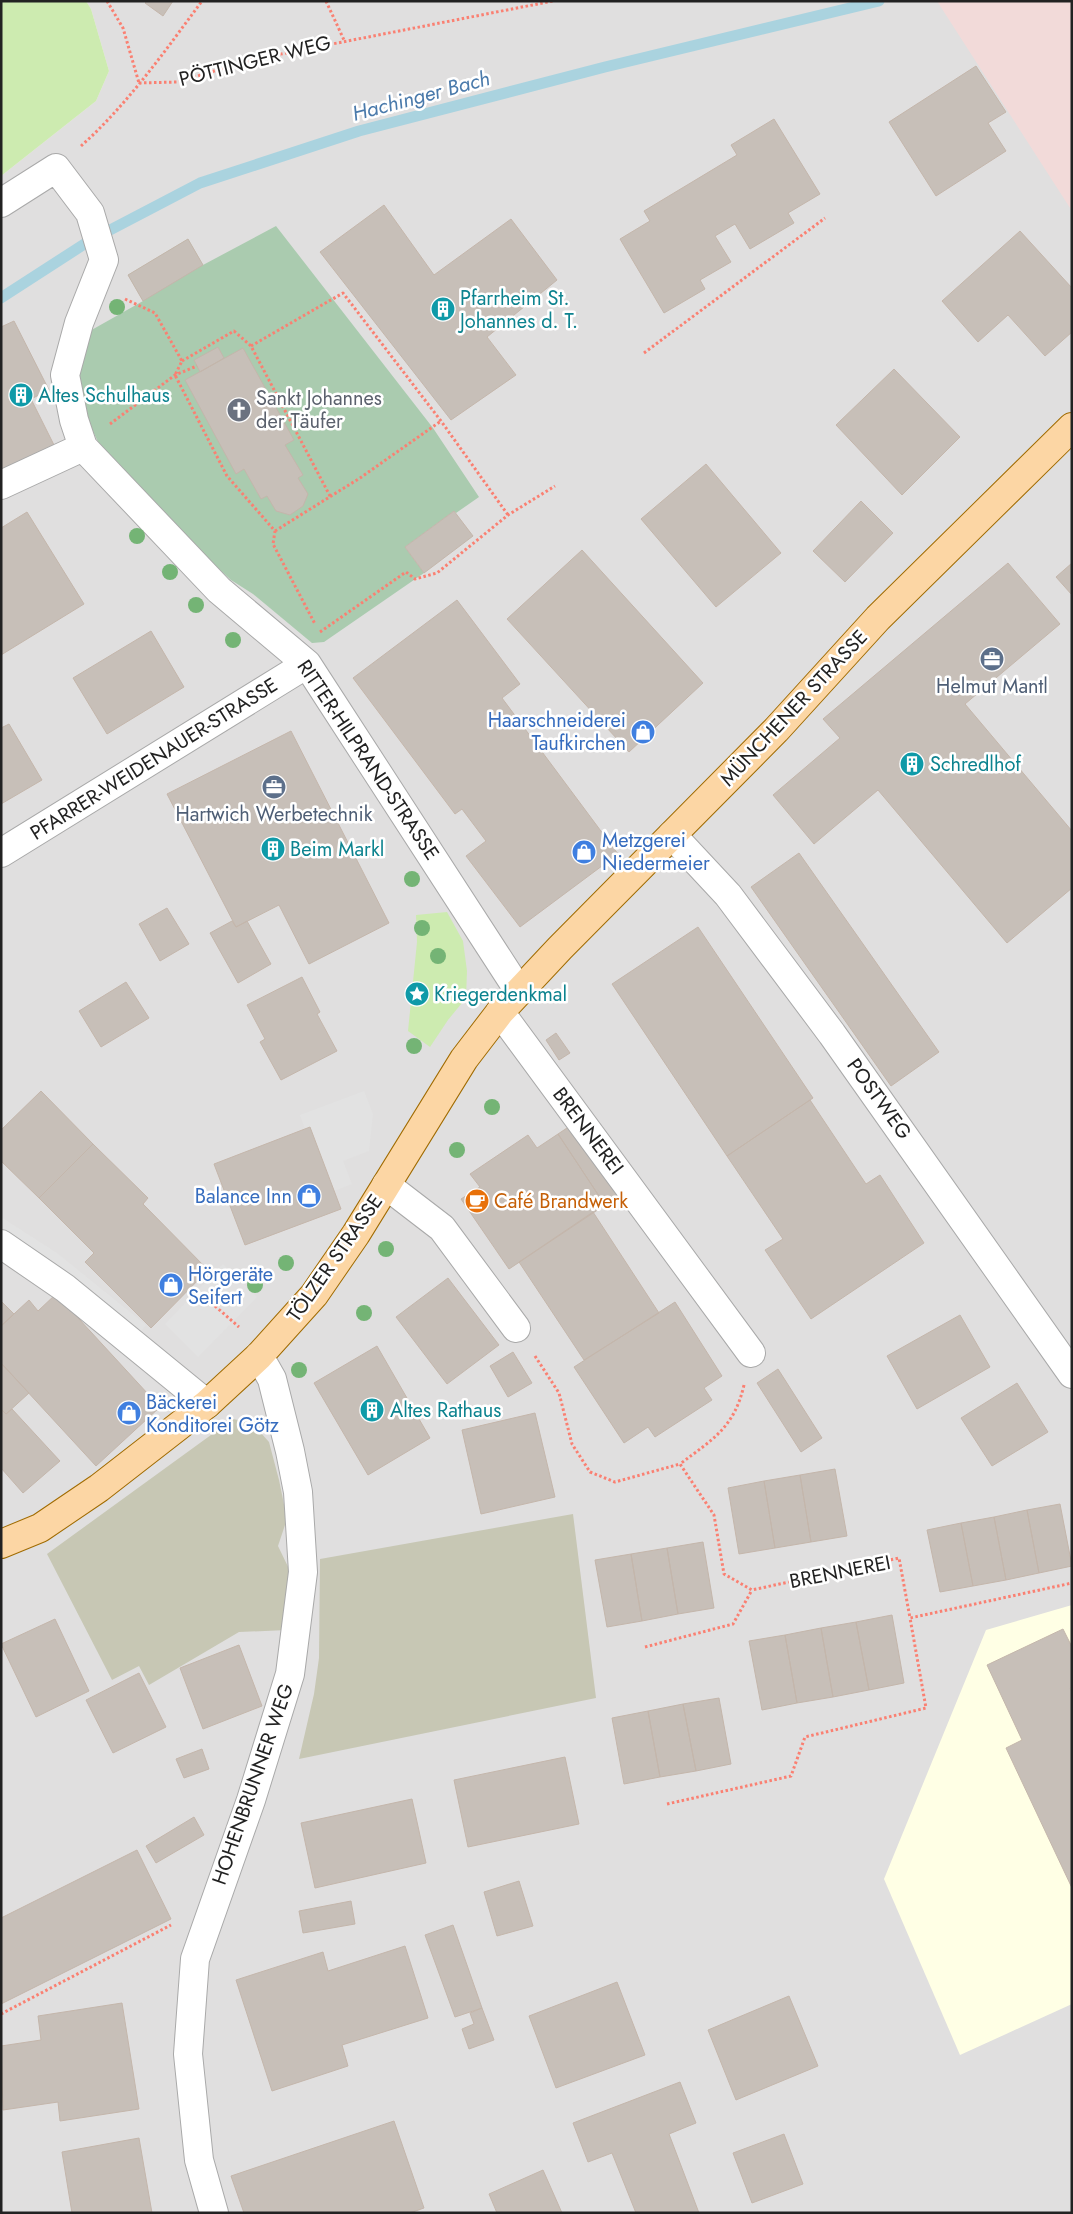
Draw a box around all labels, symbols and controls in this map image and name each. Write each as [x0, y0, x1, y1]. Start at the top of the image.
street label: PÖTTINGER WEG [176, 28, 334, 94]
water label: Hachinger Bach [349, 63, 493, 129]
place label: Pfarrheim St. Johannes d. T. [457, 284, 578, 336]
building icon: Pfarrheim St. Johannes d. T. [430, 296, 456, 322]
place label: Altes Schulhaus [38, 381, 170, 410]
building icon: Altes Schulhaus [8, 382, 34, 408]
place label: Sankt Johannes der Täufer [256, 384, 382, 436]
church icon: Sankt Johannes der Täufer [226, 397, 252, 423]
street label: MÜNCHENER STRASSE [714, 623, 874, 793]
office icon: Helmut Mantl [979, 646, 1005, 672]
street label: RITTER-HILPRAND-STRASSE [290, 654, 446, 866]
street label: PFARRER-WEIDENAUER-STRASSE [25, 671, 283, 847]
place label: Helmut Mantl [936, 672, 1048, 701]
place label: Haarschneiderei Taufkirchen [488, 706, 626, 758]
shop icon: Haarschneiderei Taufkirchen [630, 719, 656, 745]
place label: Schredlhof [930, 750, 1022, 779]
building icon: Schredlhof [899, 751, 925, 777]
office icon: Hartwich Werbetechnik [261, 774, 287, 800]
place label: Hartwich Werbetechnik [175, 800, 373, 829]
place label: Metzgerei Niedermeier [602, 826, 710, 878]
place label: Beim Markl [290, 835, 384, 864]
building icon: Beim Markl [260, 836, 286, 862]
shop icon: Metzgerei Niedermeier [571, 839, 597, 865]
place label: Kriegerdenkmal [434, 980, 567, 1009]
place icon: Kriegerdenkmal [404, 981, 430, 1007]
street label: POSTWEG [840, 1052, 918, 1146]
street label: BRENNEREI [546, 1081, 630, 1181]
place label: Balance Inn [195, 1182, 292, 1211]
shop icon: Balance Inn [296, 1183, 322, 1209]
place label: Café Brandwerk [494, 1187, 628, 1216]
street label: TÖLZER STRASSE [280, 1188, 390, 1328]
cafe icon: Café Brandwerk [464, 1188, 490, 1214]
place label: Hörgeräte Seifert [188, 1260, 273, 1312]
shop icon: Hörgeräte Seifert [158, 1272, 184, 1298]
place label: Bäckerei Konditorei Götz [146, 1388, 279, 1440]
place label: Altes Rathaus [390, 1396, 501, 1425]
building icon: Altes Rathaus [359, 1397, 385, 1423]
shop icon: Bäckerei Konditorei Götz [116, 1400, 142, 1426]
street label: BRENNEREI [787, 1548, 893, 1596]
street label: HOHENBRUNNER WEG [205, 1679, 301, 1889]

